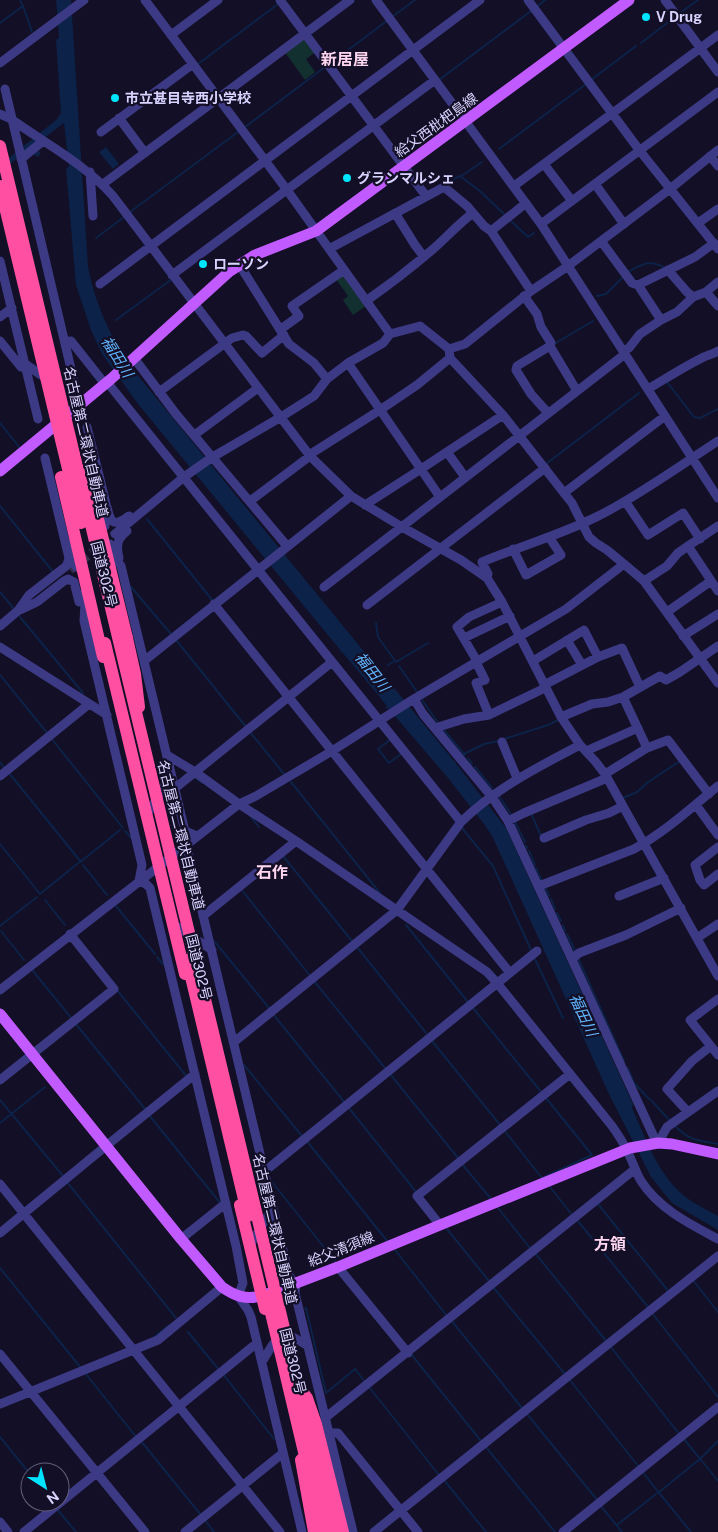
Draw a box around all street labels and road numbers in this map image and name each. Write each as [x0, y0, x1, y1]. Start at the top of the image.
street label: 給父西枇杷島線 [392, 90, 480, 160]
street label: 名古屋第二環状自動車道 [61, 365, 111, 519]
street label: 国道302号 [88, 539, 120, 609]
street label: 名古屋第二環状自動車道 [155, 758, 207, 912]
street label: 国道302号 [183, 932, 215, 1002]
street label: 名古屋第二環状自動車道 [250, 1152, 300, 1306]
street label: 給父清須線 [306, 1228, 376, 1270]
street label: 国道302号 [277, 1326, 309, 1396]

